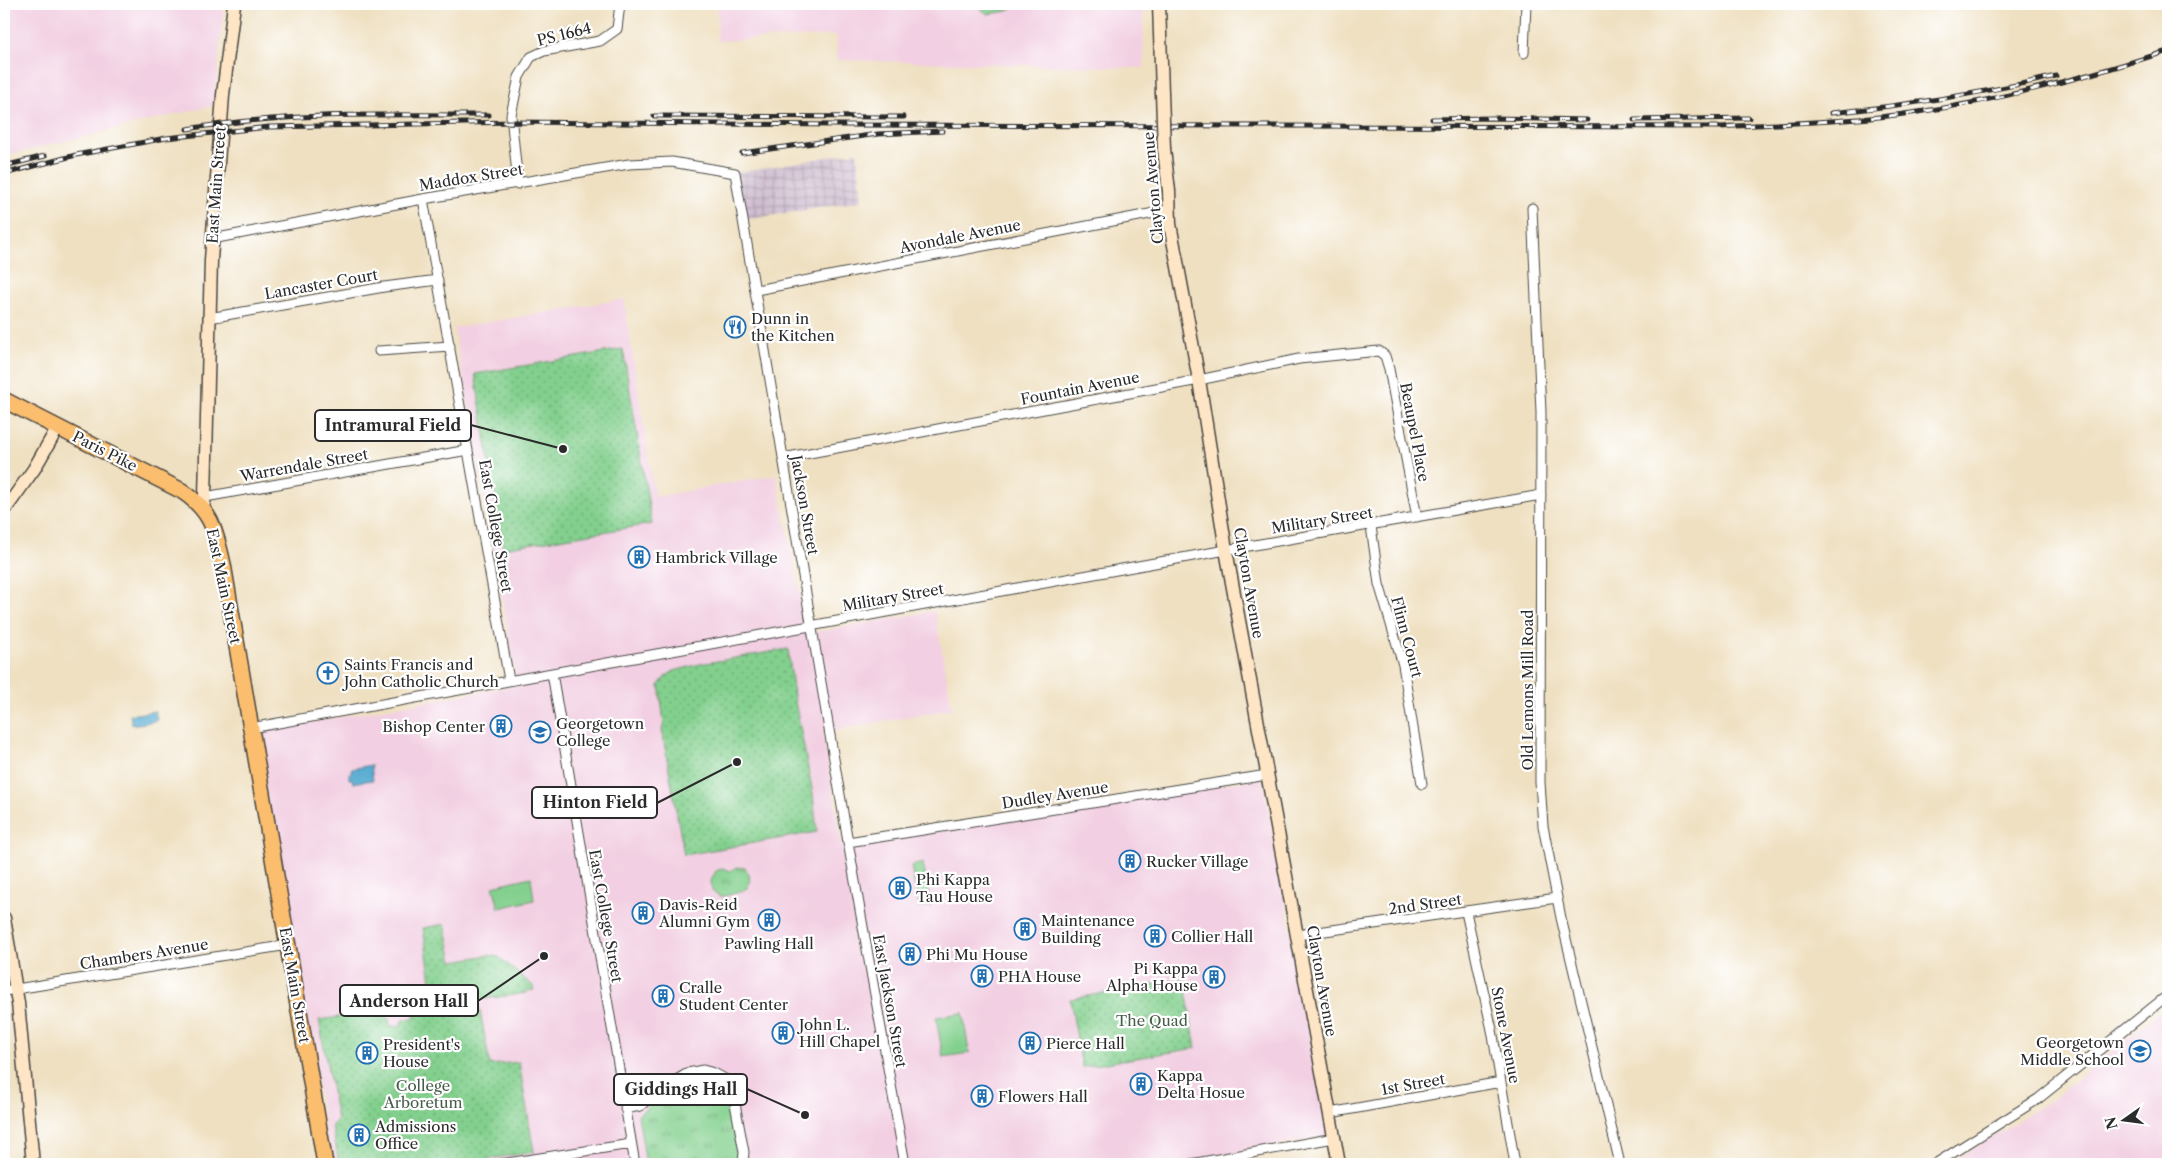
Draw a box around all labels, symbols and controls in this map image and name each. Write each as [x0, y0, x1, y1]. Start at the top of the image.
street label: PS 1664 [535, 18, 593, 50]
street label: East Main Street [202, 125, 230, 244]
street label: Clayton Avenue [1139, 131, 1167, 245]
street label: Maddox Street [418, 159, 525, 195]
street label: Avondale Avenue [897, 215, 1022, 257]
street label: Lancaster Court [263, 265, 380, 303]
place label: Dunn in the Kitchen [751, 309, 835, 345]
restaurant icon: Dunn in the Kitchen [723, 315, 747, 339]
street label: Fountain Avenue [1019, 367, 1141, 409]
street label: Beaupel Place [1396, 381, 1434, 483]
callout: Intramural Field [315, 410, 471, 441]
text: Intramural Field [325, 415, 462, 435]
street label: Paris Pike [70, 427, 140, 475]
street label: Warrendale Street [238, 444, 370, 486]
street label: Jackson Street [787, 452, 823, 557]
street label: East College Street [475, 458, 517, 595]
street label: Military Street [1270, 502, 1375, 537]
street label: Clayton Avenue [1230, 526, 1268, 640]
street label: East Main Street [203, 527, 246, 646]
building icon: Hambrick Village [627, 545, 651, 569]
place label: Hambrick Village [655, 548, 778, 567]
street label: Military Street [841, 579, 946, 615]
street label: Flinn Court [1387, 594, 1427, 680]
street label: Old Lemons Mill Road [1518, 610, 1537, 770]
place label: Saints Francis and John Catholic Church [342, 655, 500, 691]
church icon: Saints Francis and John Catholic Church [316, 661, 340, 685]
building icon: Bishop Center [489, 714, 513, 738]
place label: Georgetown College [556, 714, 645, 750]
place label: Bishop Center [382, 717, 486, 736]
school or university icon: Georgetown College [528, 720, 552, 744]
street label: Dudley Avenue [1000, 777, 1110, 813]
callout: Hinton Field [532, 787, 657, 818]
text: Hinton Field [542, 792, 648, 812]
street label: East College Street [585, 848, 627, 985]
building icon: Rucker Village [1118, 849, 1142, 873]
place label: Rucker Village [1146, 852, 1248, 871]
place label: Phi Kappa Tau House [916, 870, 993, 906]
building icon: Phi Kappa Tau House [888, 876, 912, 900]
street label: 2nd Street [1387, 889, 1463, 919]
place label: Davis-Reid Alumni Gym [658, 895, 750, 931]
building icon: Davis-Reid Alumni Gym [631, 901, 655, 925]
building icon: Pawling Hall [757, 908, 781, 932]
place label: Maintenance Building [1041, 911, 1135, 947]
building icon: Maintenance Building [1013, 917, 1037, 941]
building icon: Collier Hall [1143, 924, 1167, 948]
street label: Clayton Avenue [1303, 924, 1341, 1038]
street label: East Main Street [275, 926, 315, 1045]
place label: Collier Hall [1171, 927, 1254, 946]
street label: East Jackson Street [869, 933, 911, 1070]
street label: Chambers Avenue [78, 934, 210, 974]
place label: Pawling Hall [724, 934, 814, 953]
building icon: Phi Mu House [898, 942, 922, 966]
place label: Phi Mu House [926, 945, 1028, 964]
place label: Pi Kappa Alpha House [1105, 959, 1198, 995]
building icon: PHA House [970, 964, 994, 988]
building icon: Pi Kappa Alpha House [1202, 965, 1226, 989]
place label: PHA House [998, 967, 1081, 986]
place label: Cralle Student Center [679, 978, 789, 1014]
building icon: Cralle Student Center [651, 984, 675, 1008]
callout: Anderson Hall [340, 985, 478, 1016]
street label: Stone Avenue [1487, 985, 1525, 1085]
text: Anderson Hall [349, 991, 469, 1011]
park label: The Quad [1116, 1011, 1188, 1030]
place label: John L. Hill Chapel [797, 1015, 881, 1051]
building icon: John L. Hill Chapel [771, 1021, 795, 1045]
building icon: Pierce Hall [1018, 1031, 1042, 1055]
place label: Georgetown Middle School [2020, 1033, 2125, 1069]
place label: Pierce Hall [1046, 1034, 1125, 1053]
place label: President's House [383, 1035, 460, 1071]
school or university icon: Georgetown Middle School [2128, 1039, 2152, 1063]
building icon: President's House [355, 1041, 379, 1065]
place label: Kappa Delta Hosue [1157, 1066, 1245, 1102]
street label: 1st Street [1380, 1069, 1447, 1099]
building icon: Kappa Delta Hosue [1129, 1072, 1153, 1096]
callout: Giddings Hall [614, 1074, 747, 1105]
park label: College Arboretum [383, 1076, 462, 1112]
text: Giddings Hall [625, 1079, 738, 1099]
building icon: Flowers Hall [970, 1084, 994, 1108]
place label: Flowers Hall [998, 1087, 1088, 1106]
north arrow [2100, 1096, 2150, 1146]
text: N [2101, 1115, 2122, 1131]
place label: Admissions Office [374, 1117, 456, 1153]
building icon: Admissions Office [347, 1123, 371, 1147]

